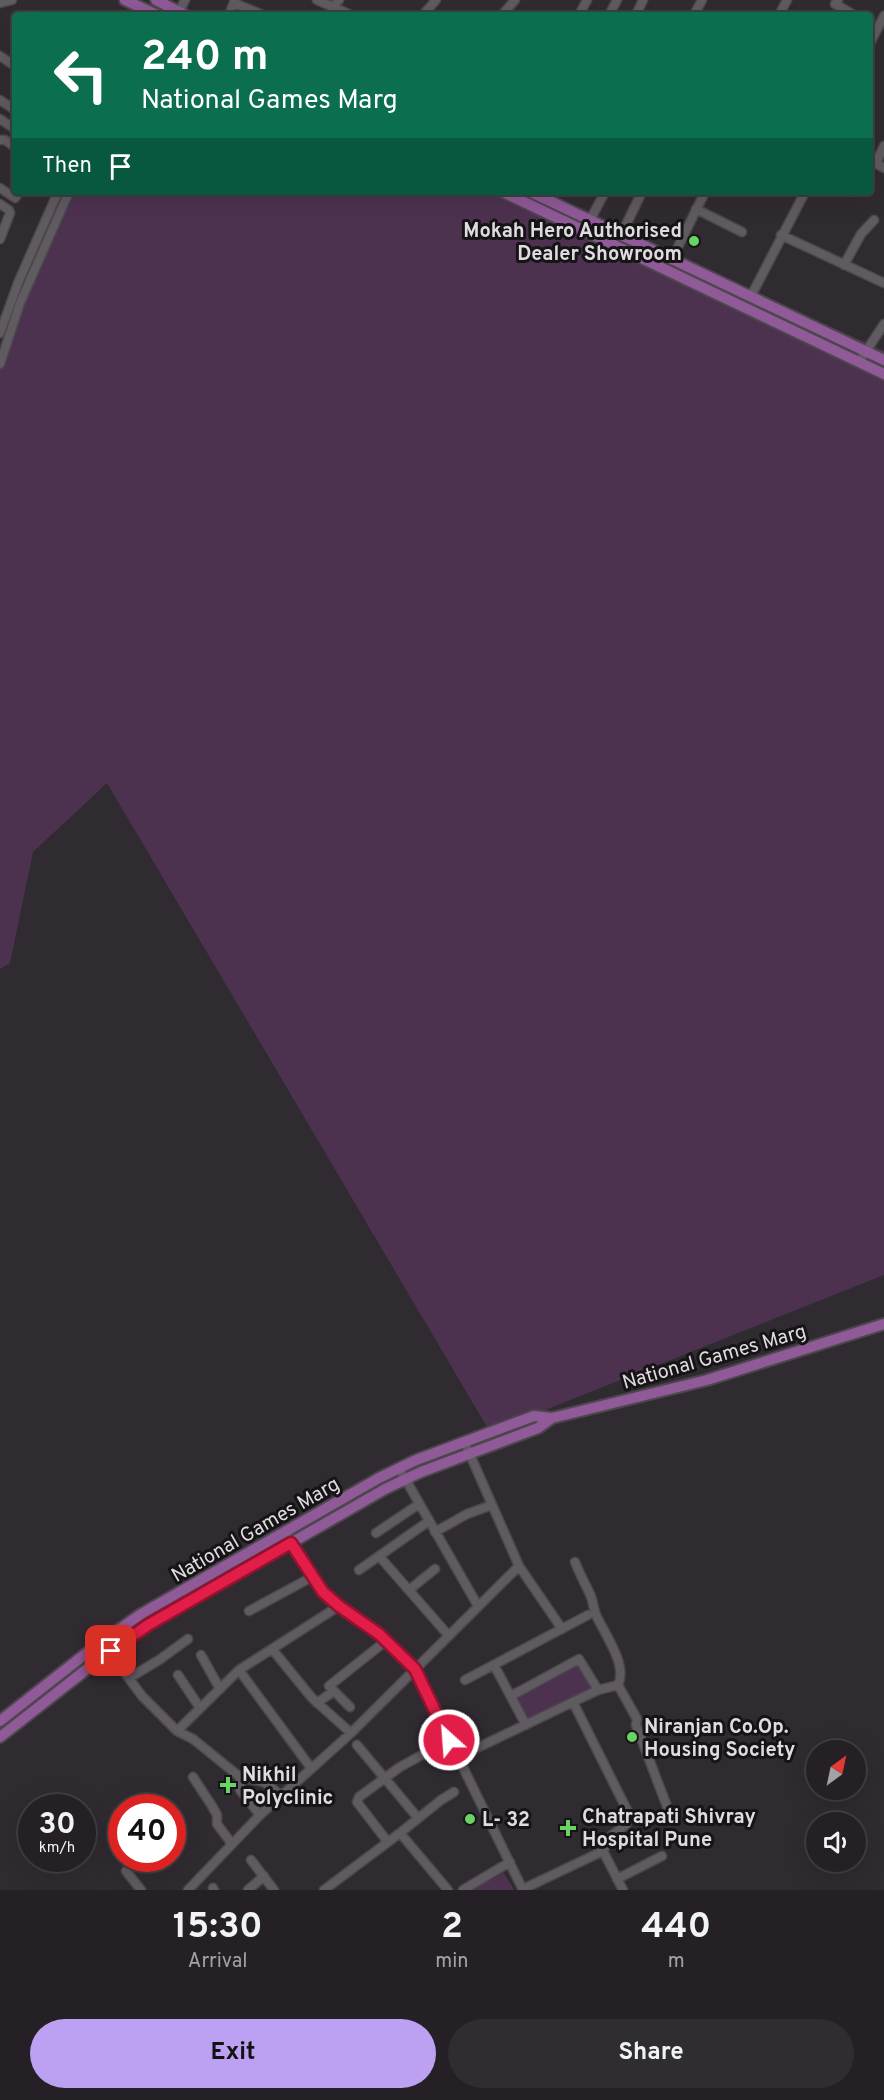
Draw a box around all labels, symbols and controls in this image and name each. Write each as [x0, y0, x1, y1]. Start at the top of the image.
text: 240 m [141, 32, 269, 85]
icon: left [42, 36, 120, 114]
text: National Games Marg [141, 84, 398, 118]
icon: arrive [104, 150, 137, 183]
text: Then [42, 153, 92, 180]
place label: Mokah Hero Authorised Dealer Showroom [463, 219, 682, 268]
marker: Mokah Hero Authorised Dealer Showroom [687, 234, 701, 248]
street label: National Games Marg [620, 1319, 810, 1397]
street label: National Games Marg [167, 1472, 345, 1590]
pin [85, 1625, 136, 1676]
icon: arrive [94, 1634, 127, 1667]
position arrow [417, 1708, 481, 1772]
place label: Niranjan Co.Op. Housing Society [644, 1715, 795, 1764]
marker: Niranjan Co.Op. Housing Society [625, 1730, 639, 1744]
north arrow [806, 1740, 866, 1800]
map controls [806, 1740, 866, 1872]
place label: Nikhil Polyclinic [242, 1763, 333, 1812]
marker: Nikhil Polyclinic [219, 1776, 237, 1794]
speed limit sign: 40 [108, 1794, 186, 1872]
place label: Chatrapati Shivray Hospital Pune [582, 1805, 756, 1854]
text: 30 [38, 1807, 76, 1844]
place label: L- 32 [482, 1808, 530, 1834]
marker: L- 32 [463, 1812, 477, 1826]
button: sound [806, 1812, 866, 1872]
marker: Chatrapati Shivray Hospital Pune [559, 1819, 577, 1837]
text: km/h [39, 1839, 75, 1858]
text: 15:30 [173, 1905, 263, 1951]
text: 2 [441, 1905, 463, 1951]
text: 440 [641, 1905, 711, 1951]
text: Arrival [188, 1949, 247, 1975]
text: min [435, 1949, 469, 1975]
text: m [668, 1949, 685, 1975]
button: Exit [30, 2019, 436, 2088]
button: Share [448, 2019, 854, 2088]

